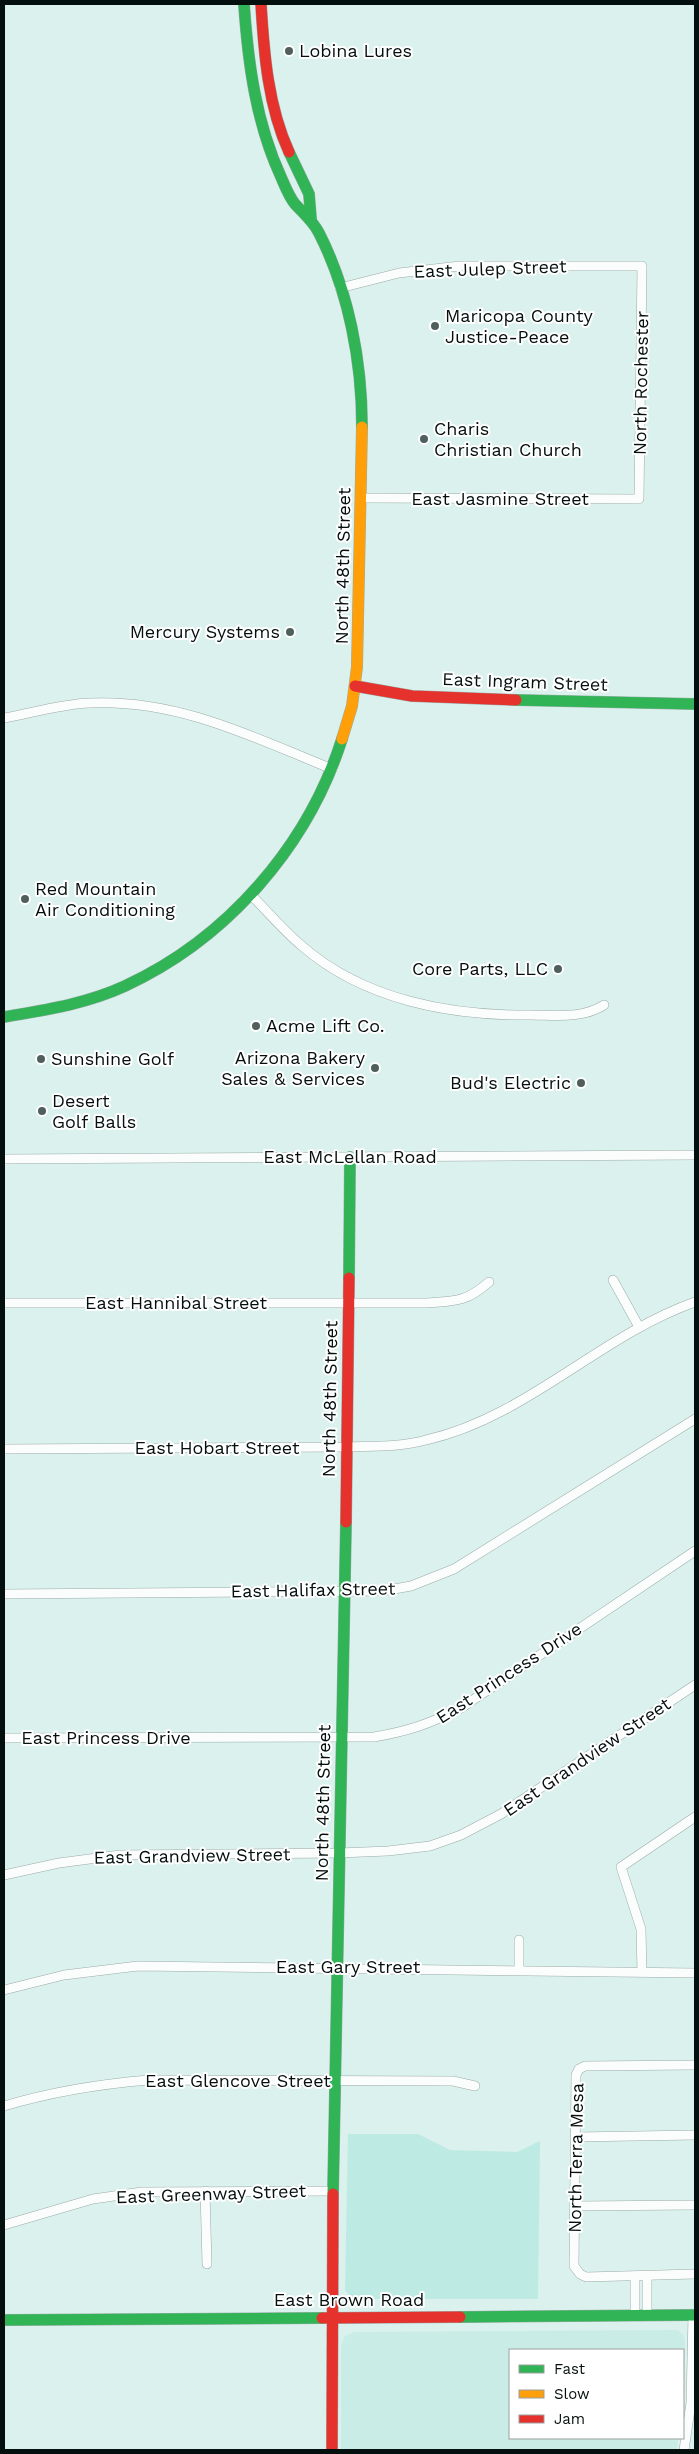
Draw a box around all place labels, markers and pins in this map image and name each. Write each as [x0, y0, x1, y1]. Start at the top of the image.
place label: Lobina Lures [299, 40, 412, 61]
marker: Lobina Lures [283, 45, 295, 57]
place label: Maricopa County Justice-Peace [445, 305, 593, 347]
marker: Maricopa County Justice-Peace [429, 320, 441, 332]
place label: Charis Christian Church [434, 418, 582, 460]
marker: Charis Christian Church [418, 433, 430, 445]
place label: Mercury Systems [130, 621, 280, 642]
marker: Mercury Systems [284, 626, 296, 638]
place label: Red Mountain Air Conditioning [35, 878, 175, 920]
marker: Red Mountain Air Conditioning [19, 893, 31, 905]
place label: Core Parts, LLC [412, 958, 548, 979]
marker: Core Parts, LLC [552, 963, 564, 975]
place label: Acme Lift Co. [266, 1015, 384, 1036]
marker: Acme Lift Co. [250, 1020, 262, 1032]
place label: Arizona Bakery Sales & Services [221, 1047, 366, 1089]
place label: Sunshine Golf [51, 1048, 174, 1069]
marker: Sunshine Golf [35, 1053, 47, 1065]
marker: Arizona Bakery Sales & Services [369, 1062, 381, 1074]
place label: Bud's Electric [450, 1072, 571, 1093]
marker: Bud's Electric [575, 1077, 587, 1089]
place label: Desert Golf Balls [52, 1090, 136, 1132]
marker: Desert Golf Balls [36, 1105, 48, 1117]

